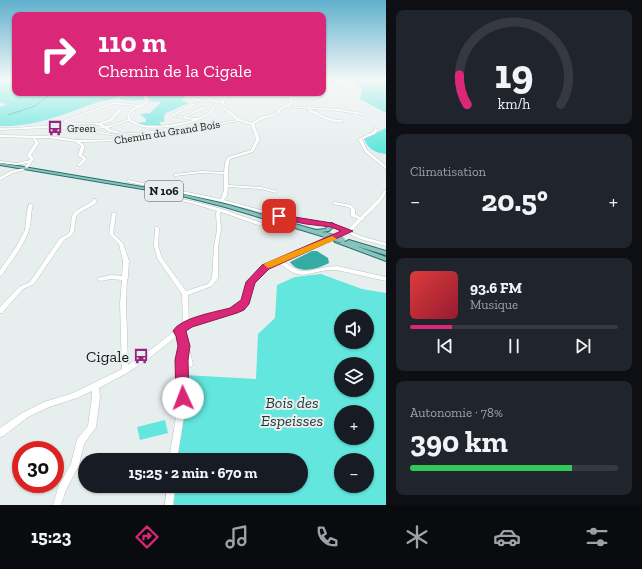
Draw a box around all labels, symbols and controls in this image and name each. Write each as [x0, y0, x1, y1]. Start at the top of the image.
text: 110 m [98, 26, 167, 59]
icon: right [32, 28, 84, 80]
text: 19 [494, 49, 534, 99]
text: Chemin de la Cigale [98, 60, 252, 82]
text: km/h [498, 95, 530, 112]
street label: Chemin du Grand Bois [113, 118, 221, 147]
bus stop icon: Green [46, 119, 64, 137]
place label: Green [67, 122, 97, 135]
text: Climatisation [410, 164, 486, 179]
road number: N 106 [145, 181, 183, 201]
text: 20.5° [481, 183, 548, 219]
text: − [410, 188, 420, 215]
text: + [609, 188, 618, 215]
pin [262, 199, 296, 233]
icon: arrive [268, 205, 290, 227]
text: 93.6 FM [470, 279, 522, 297]
text: Musique [470, 297, 518, 312]
map controls [334, 309, 374, 493]
button: sound [334, 309, 374, 349]
icon: previous [434, 335, 456, 357]
icon: pause [503, 335, 525, 357]
icon: next [572, 335, 594, 357]
place label: Cigale [86, 347, 129, 366]
bus stop icon: Cigale [132, 347, 150, 365]
button: layers [334, 357, 374, 397]
position arrow [162, 377, 204, 419]
park label: Bois des Espeisses [261, 393, 323, 430]
button: + [334, 405, 374, 445]
text: Autonomie · 78% [410, 405, 503, 420]
text: 390 km [410, 424, 508, 460]
speed limit sign: 30 [12, 441, 64, 493]
button: − [334, 453, 374, 493]
text: 15:25 · 2 min · 670 m [128, 464, 258, 482]
icon: directions [133, 523, 161, 551]
icon: music [223, 523, 251, 551]
icon: phone [313, 523, 341, 551]
icon: climate [403, 523, 431, 551]
icon: car [493, 523, 521, 551]
icon: filters [583, 523, 611, 551]
text: 15:23 [31, 526, 71, 548]

